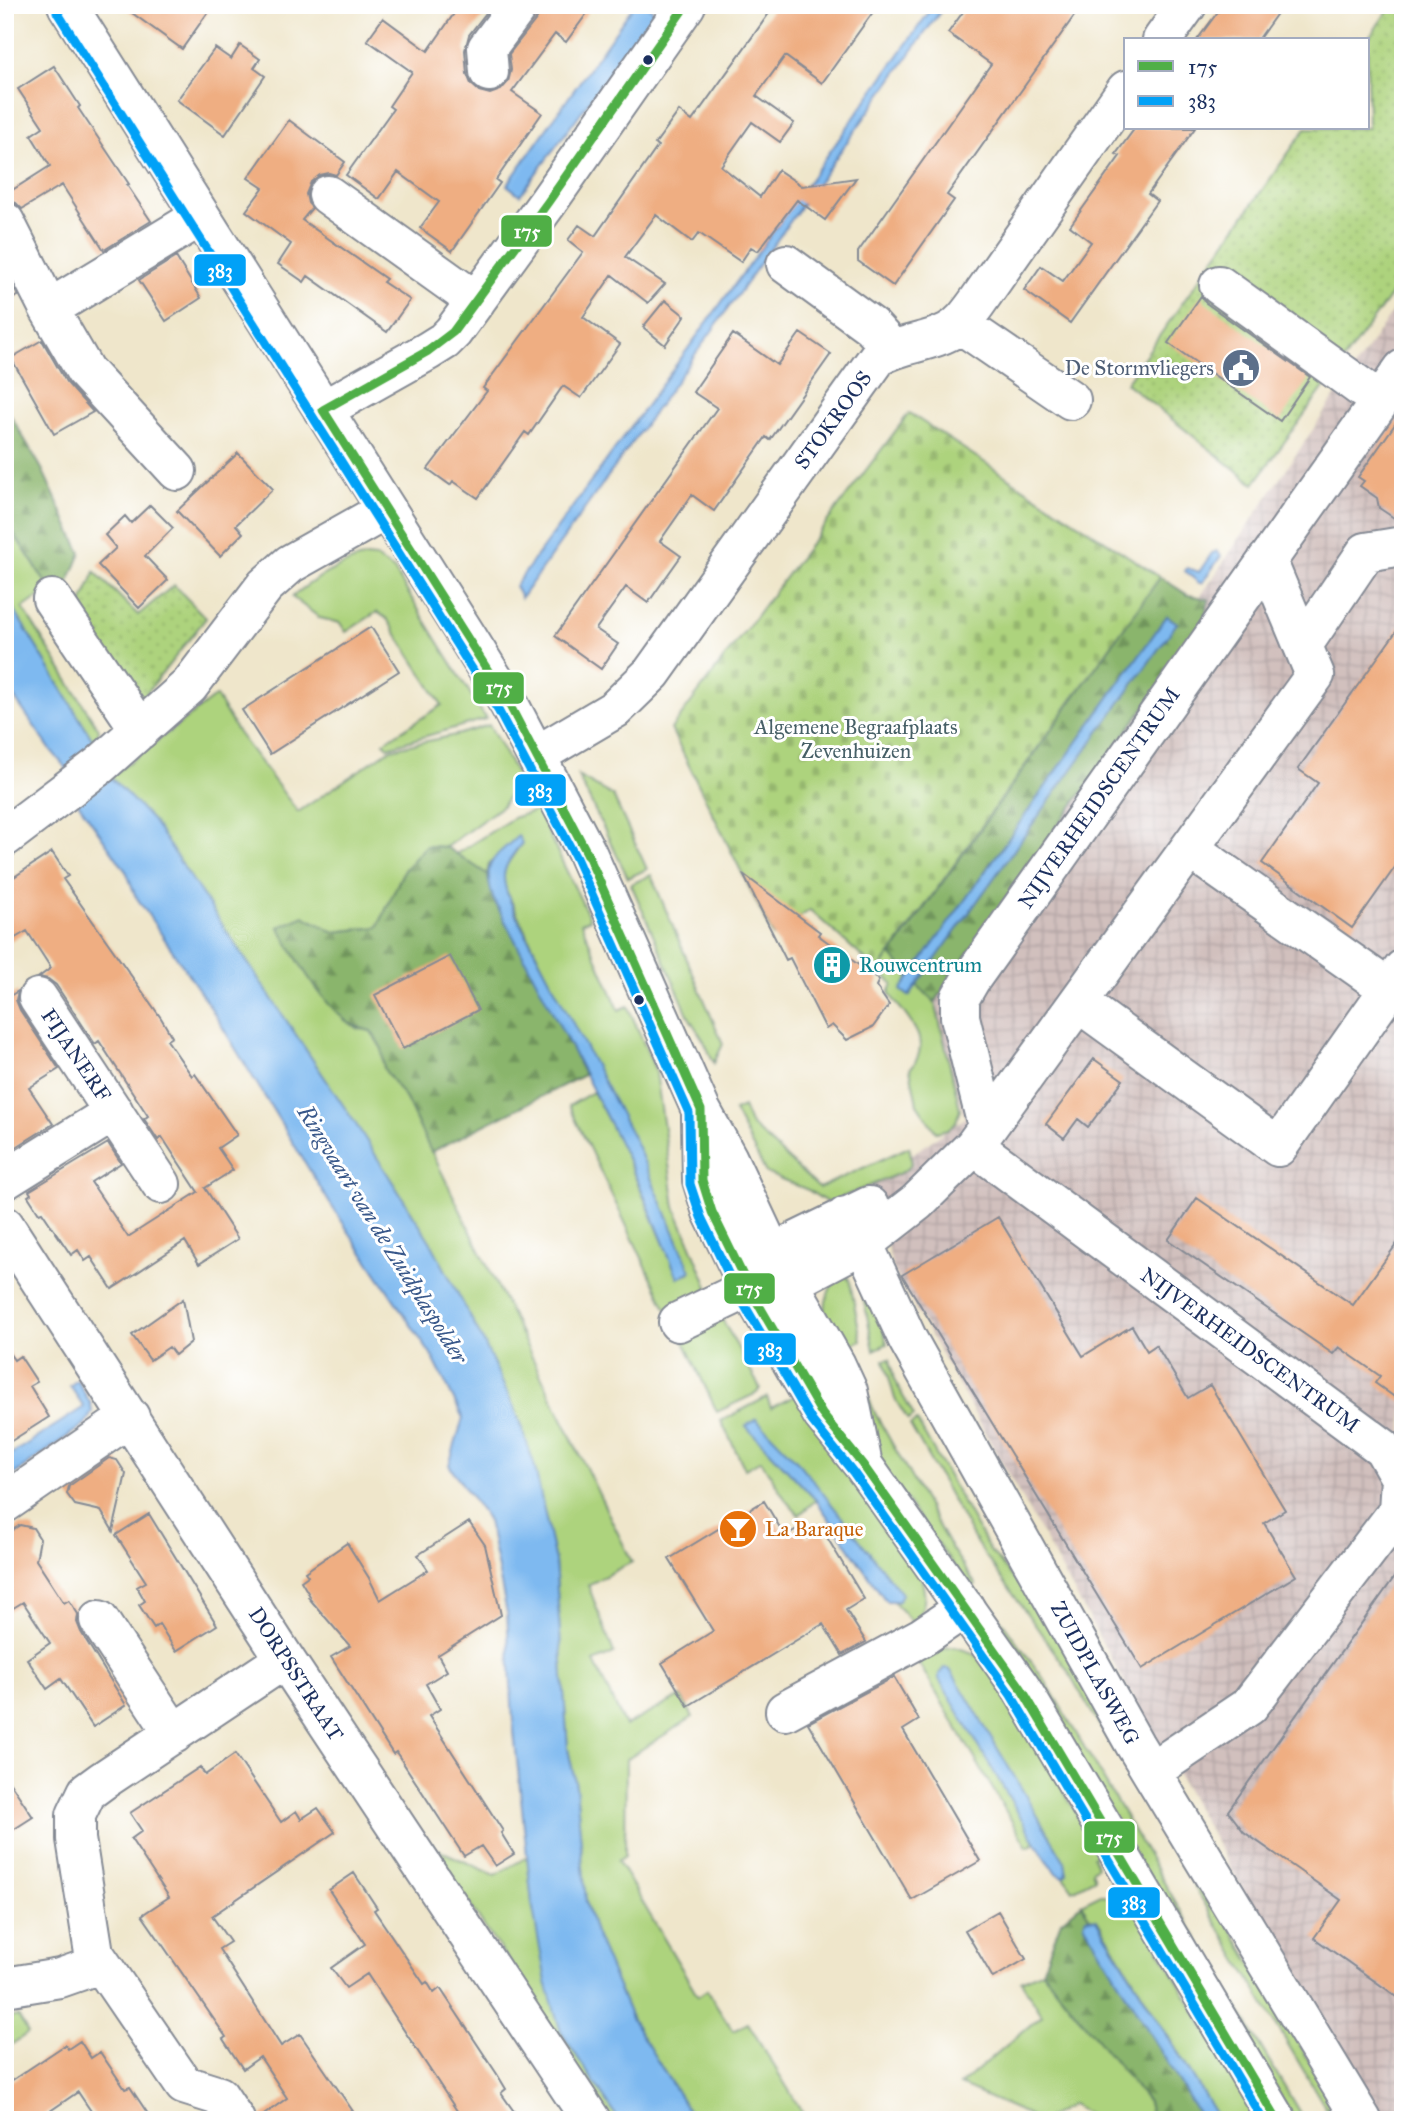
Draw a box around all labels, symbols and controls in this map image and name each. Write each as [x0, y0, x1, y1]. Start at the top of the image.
legend [1124, 38, 1370, 130]
unlabelled marker [641, 53, 655, 67]
text: 175 [1188, 54, 1218, 80]
text: 383 [1188, 88, 1216, 114]
line badge: 175 [500, 214, 553, 248]
text: 175 [514, 220, 540, 243]
line badge: 383 [193, 253, 247, 287]
text: 383 [207, 259, 233, 283]
public building icon: De Stormvliegers [1220, 347, 1262, 389]
place label: De Stormvliegers [1065, 355, 1214, 381]
street label: STOKROOS [789, 366, 877, 474]
line badge: 175 [472, 671, 525, 705]
text: 175 [486, 676, 512, 699]
street label: NIJVERHEIDSCENTRUM [1013, 682, 1185, 914]
park label: Algemene Begraafplaats Zevenhuizen [753, 714, 958, 764]
line badge: 383 [514, 773, 567, 807]
text: 383 [527, 779, 553, 803]
building icon: Rouwcentrum [811, 944, 853, 986]
place label: Rouwcentrum [859, 952, 983, 978]
unlabelled marker [632, 993, 646, 1007]
street label: FIJANERF [35, 1004, 117, 1107]
water label: Ringvaart van de Zuidplaspolder [290, 1099, 475, 1370]
street label: NIJVERHEIDSCENTRUM [1135, 1262, 1365, 1438]
line badge: 175 [723, 1272, 776, 1305]
text: 175 [736, 1277, 762, 1300]
line badge: 383 [743, 1332, 797, 1366]
text: 383 [757, 1338, 783, 1362]
bar icon: La Baraque [717, 1508, 759, 1550]
place label: La Baraque [765, 1516, 864, 1542]
street label: ZUIDPLASWEG [1045, 1597, 1145, 1749]
street label: DORPSSTRAAT [243, 1602, 349, 1746]
line badge: 175 [1083, 1820, 1136, 1854]
text: 175 [1096, 1826, 1122, 1849]
line badge: 383 [1107, 1886, 1161, 1919]
text: 383 [1121, 1891, 1147, 1915]

